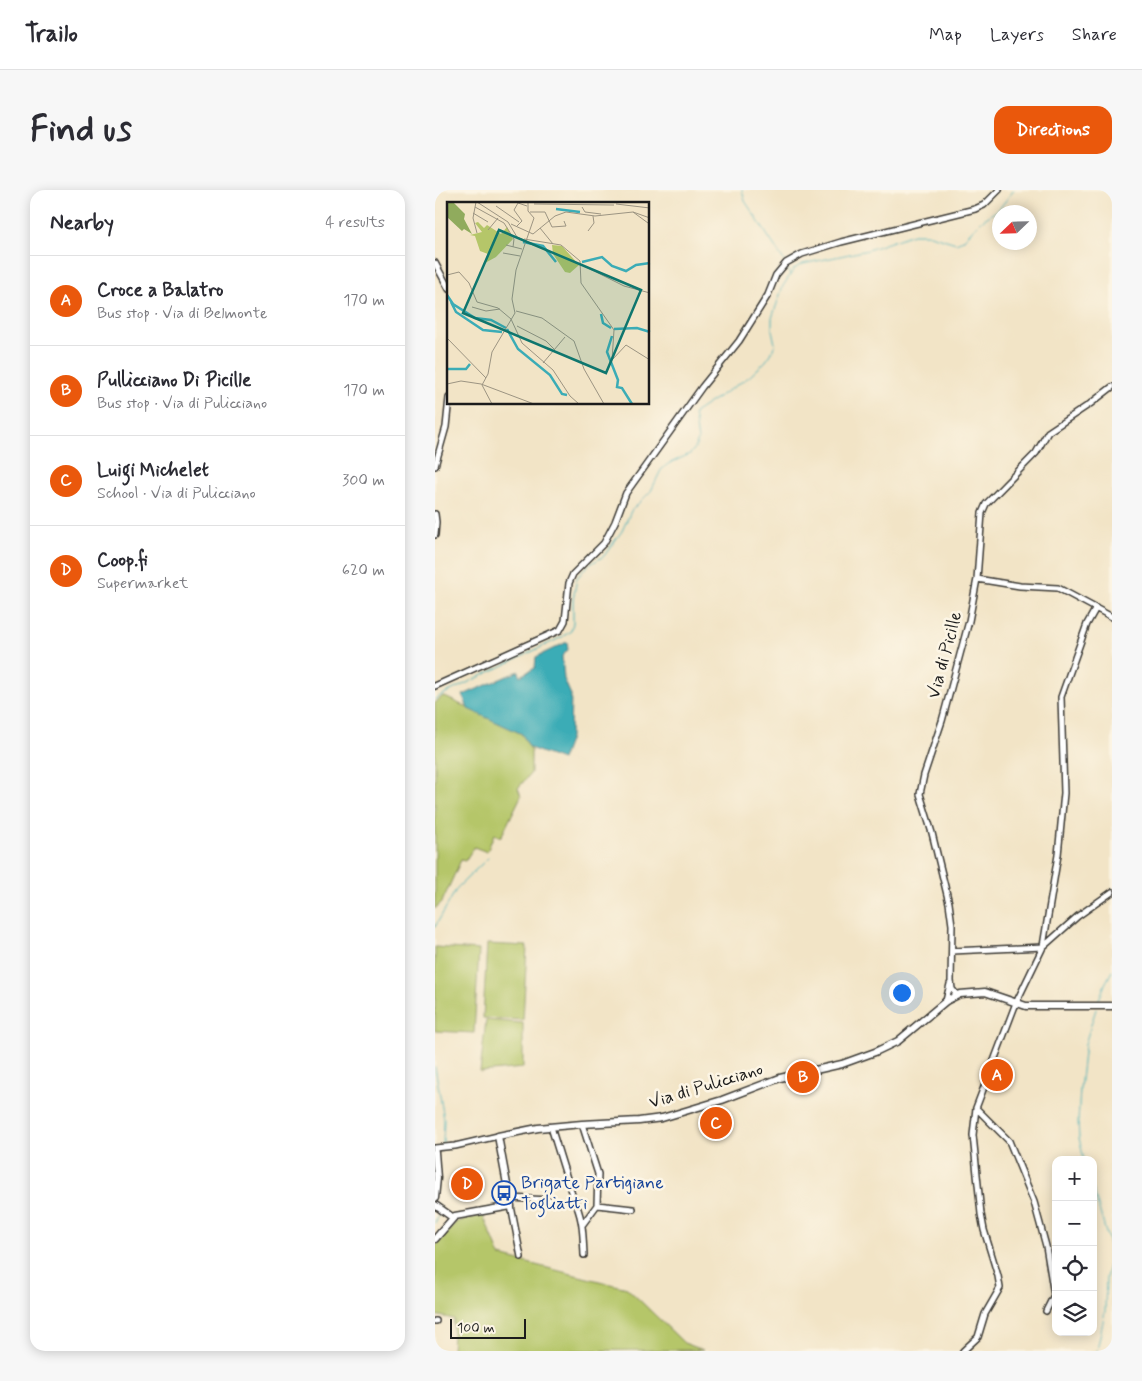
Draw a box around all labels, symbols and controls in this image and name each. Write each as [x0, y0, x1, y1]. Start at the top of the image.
text: Trailo [25, 19, 78, 50]
text: Map [929, 23, 962, 47]
text: Layers [990, 23, 1044, 47]
text: Share [1072, 23, 1117, 47]
button: Directions [994, 106, 1112, 154]
text: Find us [30, 107, 132, 153]
inset map [447, 202, 650, 405]
north arrow [992, 205, 1037, 250]
text: Nearby [50, 209, 114, 237]
text: 4 results [325, 212, 385, 233]
text: Croce a Balatro [97, 278, 224, 303]
text: A [61, 290, 71, 311]
text: 170 m [343, 290, 385, 311]
text: Bus stop · Via di Belmonte [97, 303, 267, 324]
text: Pullicciano Di Picille [97, 368, 251, 393]
text: B [61, 380, 71, 401]
text: 170 m [343, 380, 385, 401]
text: Bus stop · Via di Pulicciano [97, 393, 267, 414]
text: Luigi Michelet [97, 458, 209, 483]
text: C [60, 470, 72, 491]
text: 300 m [342, 470, 385, 491]
text: School · Via di Pulicciano [97, 483, 256, 504]
text: Coop.fi [97, 548, 148, 573]
text: D [60, 560, 72, 581]
text: 620 m [342, 560, 385, 581]
text: Supermarket [97, 573, 188, 594]
street label: Via di Picille [922, 609, 968, 701]
your location [889, 980, 915, 1006]
pin: A [981, 1056, 1013, 1094]
street label: Via di Pulicciano [646, 1057, 766, 1115]
pin: B [787, 1058, 819, 1096]
pin: C [700, 1104, 732, 1142]
map controls [1052, 1156, 1097, 1336]
button: + [1052, 1156, 1097, 1201]
pin: D [451, 1165, 483, 1203]
place label: Brigate Partigiane Togliatti [521, 1171, 664, 1218]
bus stop icon: Brigate Partigiane Togliatti [491, 1180, 517, 1206]
button: − [1052, 1201, 1097, 1246]
button: locate [1052, 1246, 1097, 1291]
button: layers [1052, 1291, 1097, 1336]
scale bar [450, 1316, 526, 1339]
text: 100 m [457, 1319, 495, 1337]

